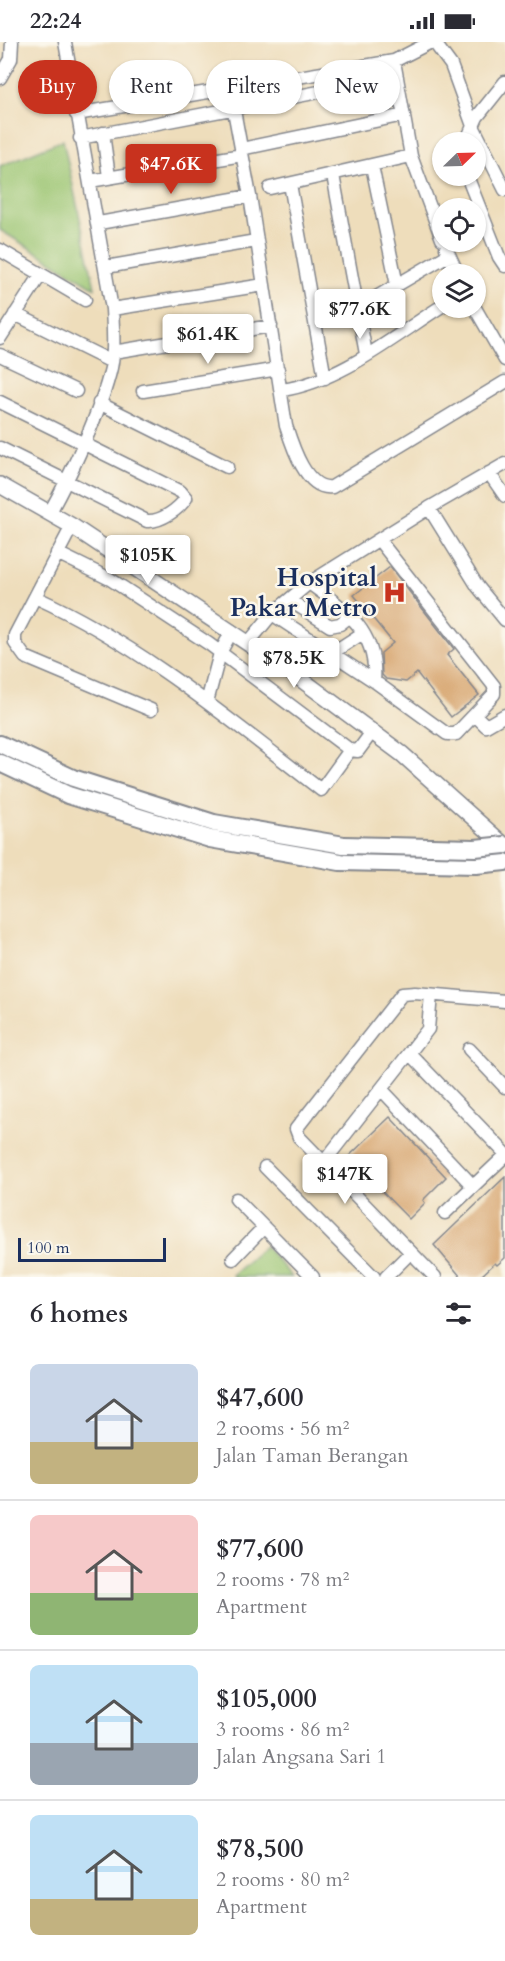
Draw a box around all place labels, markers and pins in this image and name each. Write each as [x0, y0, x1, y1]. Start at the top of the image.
pin: $47.6K [122, 144, 220, 195]
pin: $77.6K [311, 289, 409, 340]
pin: $61.4K [159, 314, 257, 365]
pin: $105K [106, 535, 190, 586]
place label: Hospital Pakar Metro [230, 560, 377, 625]
hospital icon: Hospital Pakar Metro [382, 579, 408, 605]
pin: $78.5K [245, 638, 343, 689]
pin: $147K [303, 1154, 387, 1205]

